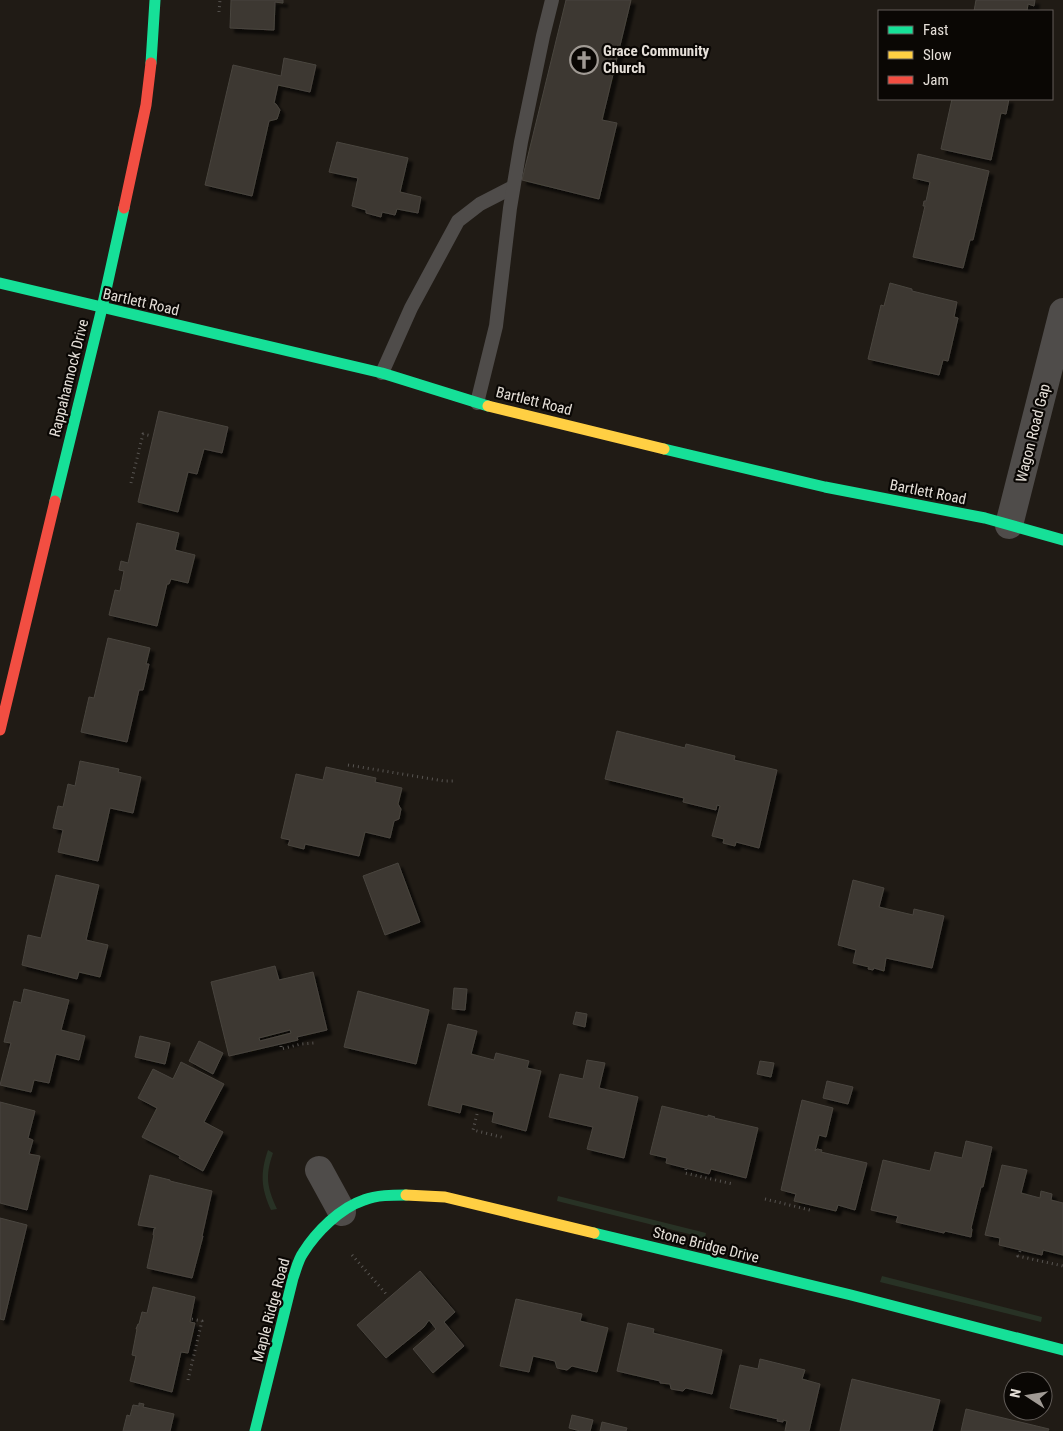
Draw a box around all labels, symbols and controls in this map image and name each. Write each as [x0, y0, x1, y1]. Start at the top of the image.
legend [878, 10, 1053, 100]
text: Fast [923, 21, 948, 39]
place label: Grace Community Church [603, 42, 710, 77]
church icon: Grace Community Church [569, 45, 599, 75]
text: Slow [923, 46, 952, 64]
text: Jam [923, 71, 949, 89]
street label: Bartlett Road [101, 284, 181, 320]
street label: Rappahannock Drive [46, 317, 92, 439]
street label: Wagon Road Gap [1012, 382, 1054, 484]
street label: Bartlett Road [494, 383, 574, 419]
street label: Bartlett Road [888, 476, 968, 508]
street label: Stone Bridge Drive [651, 1223, 761, 1267]
street label: Maple Ridge Road [249, 1256, 293, 1364]
north arrow [1003, 1371, 1053, 1421]
text: N [1007, 1387, 1024, 1399]

